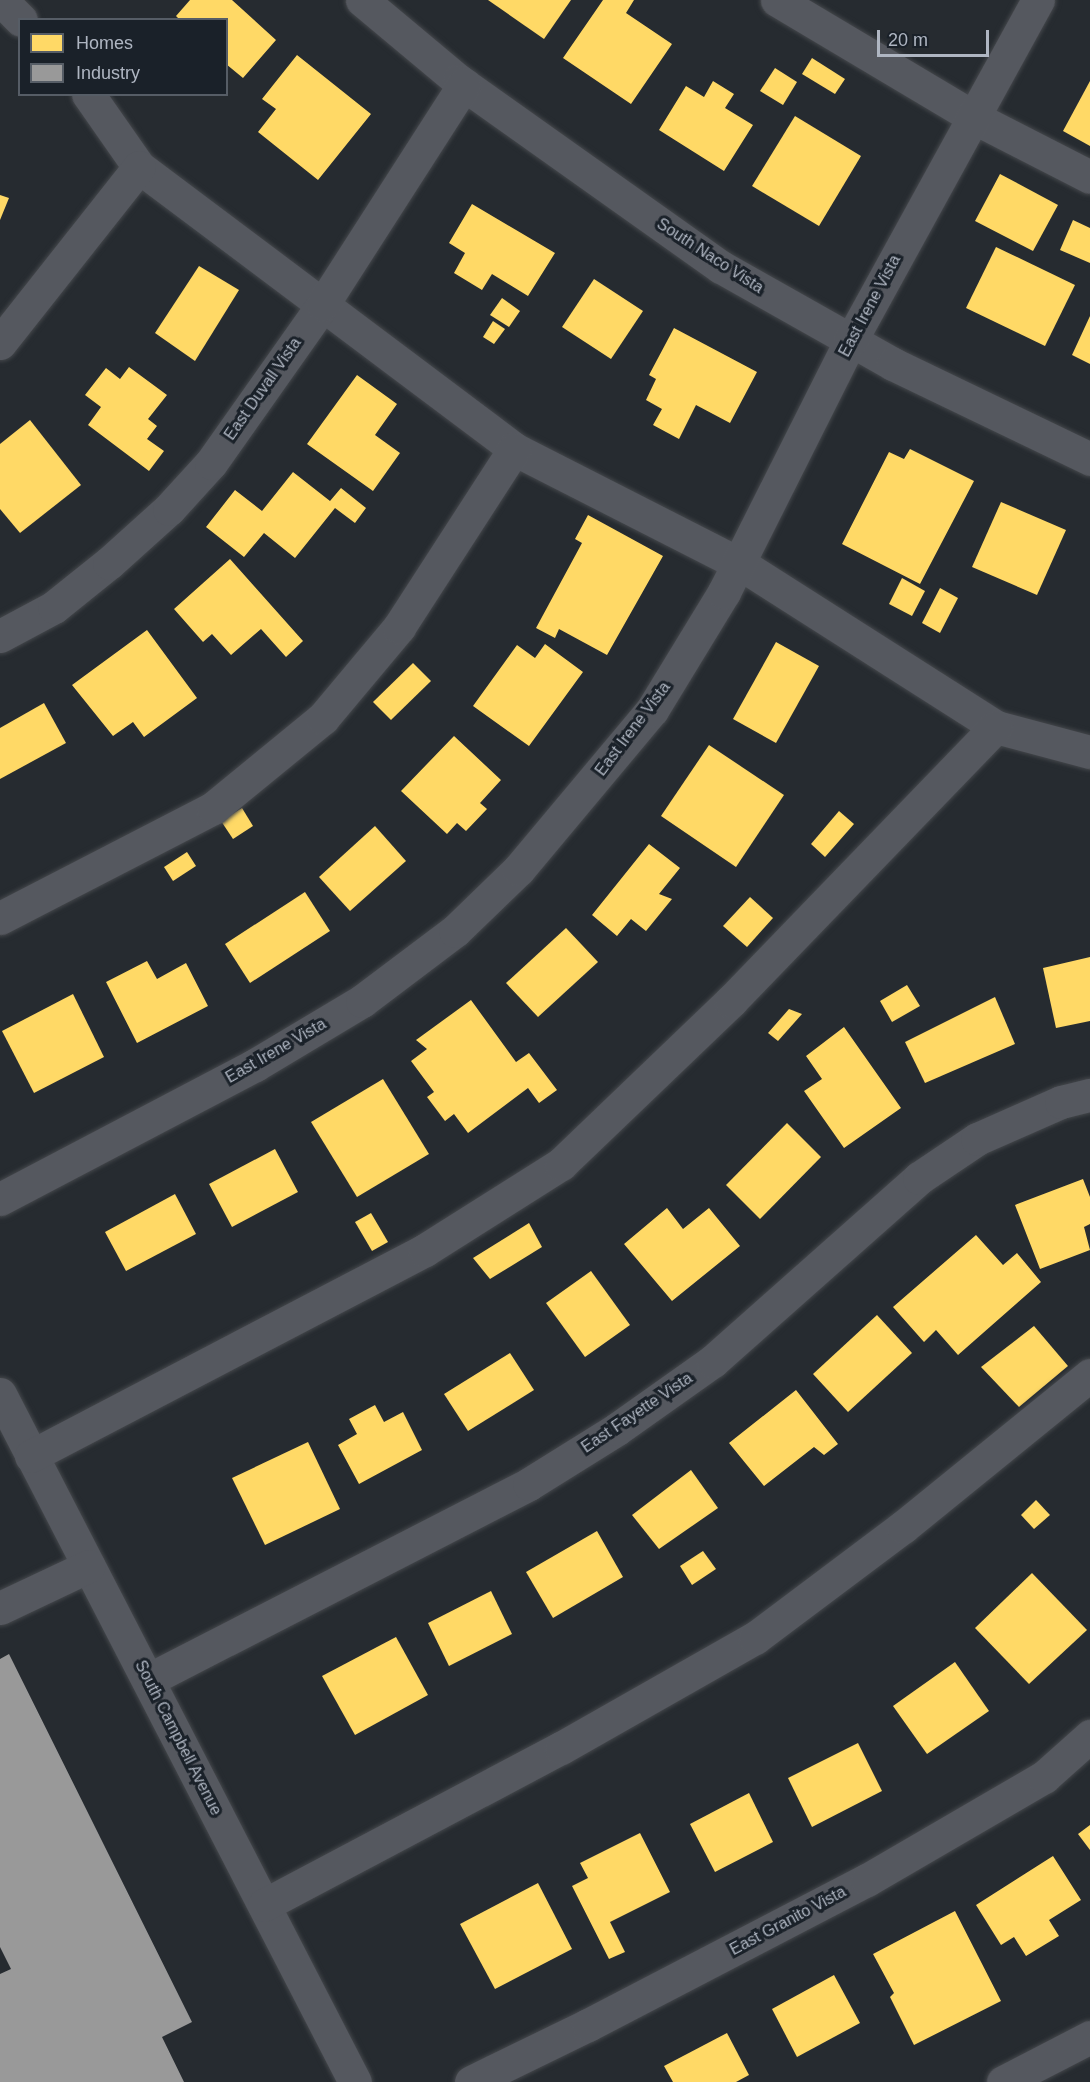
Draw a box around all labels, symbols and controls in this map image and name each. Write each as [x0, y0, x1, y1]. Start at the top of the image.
legend [18, 18, 228, 96]
scale bar [880, 18, 992, 56]
text: 20 m [888, 30, 928, 50]
text: Homes [76, 33, 133, 53]
text: Industry [76, 63, 140, 83]
street label: South Naco Vista [653, 214, 767, 298]
street label: East Irene Vista [835, 252, 905, 360]
street label: East Duvall Vista [221, 334, 305, 444]
street label: East Irene Vista [591, 678, 675, 780]
street label: East Irene Vista [222, 1015, 330, 1087]
street label: East Fayette Vista [578, 1369, 696, 1457]
street label: South Campbell Avenue [130, 1657, 226, 1819]
street label: East Granito Vista [727, 1882, 849, 1960]

